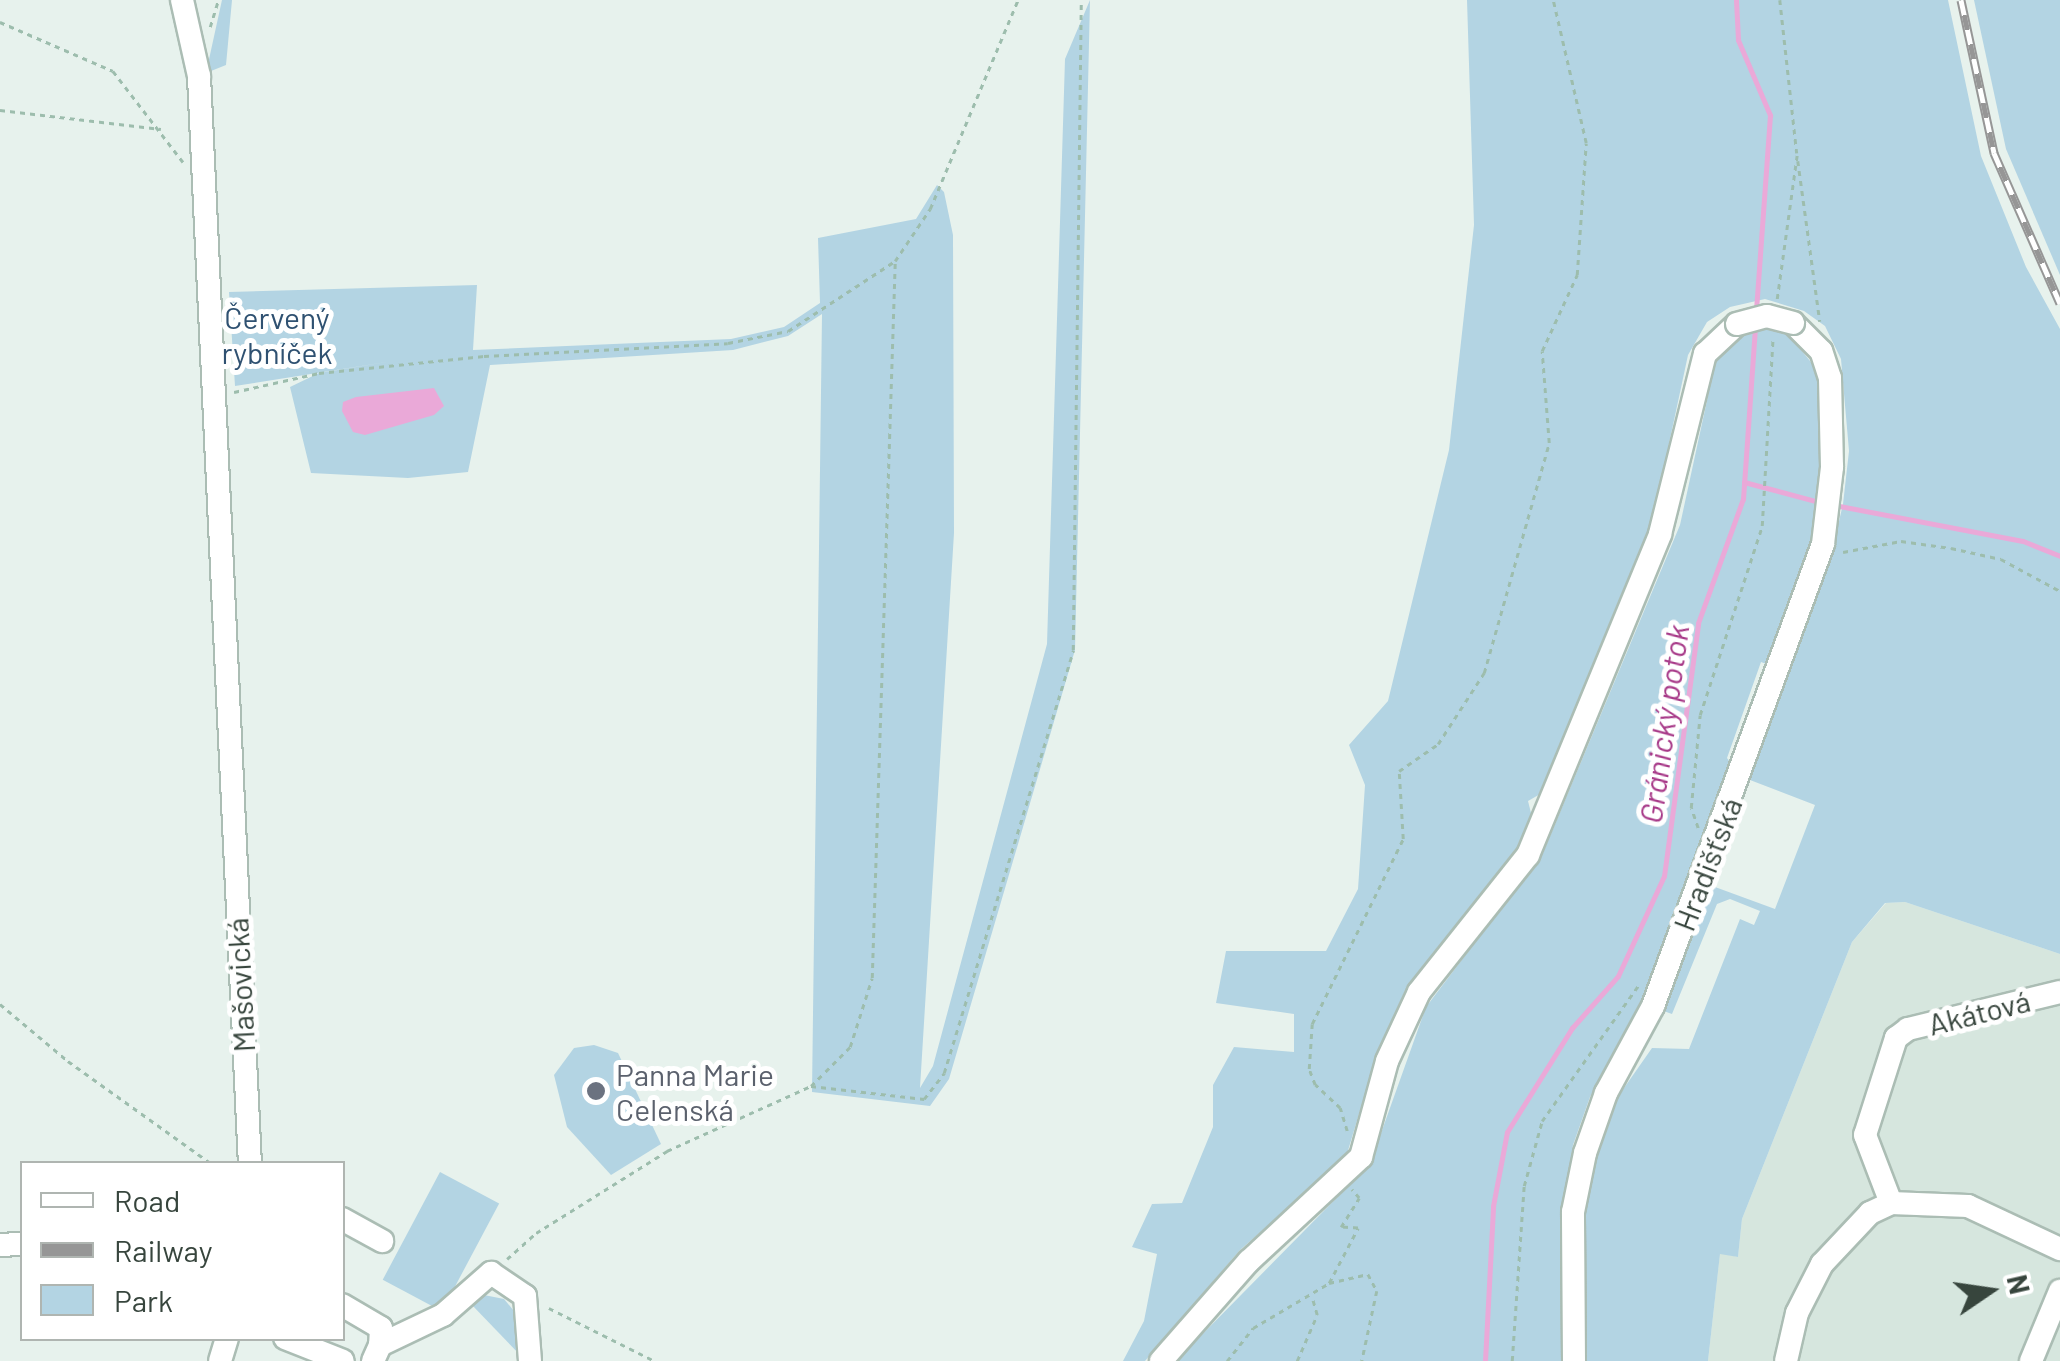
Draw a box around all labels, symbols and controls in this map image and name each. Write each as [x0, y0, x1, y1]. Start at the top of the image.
park label: Červený rybníček [221, 299, 333, 370]
water label: Gránický potok [1630, 622, 1696, 826]
street label: Hradišťská [1665, 792, 1749, 936]
street label: Mašovická [219, 917, 261, 1053]
street label: Akátová [1924, 982, 2034, 1042]
place label: Panna Marie Celenská [616, 1056, 774, 1126]
marker: Panna Marie Celenská [585, 1080, 607, 1102]
legend [20, 1161, 345, 1341]
text: Road [114, 1182, 180, 1218]
text: Railway [114, 1232, 213, 1268]
north arrow [1940, 1241, 2040, 1341]
text: N [2001, 1271, 2038, 1297]
text: Park [114, 1282, 173, 1318]

